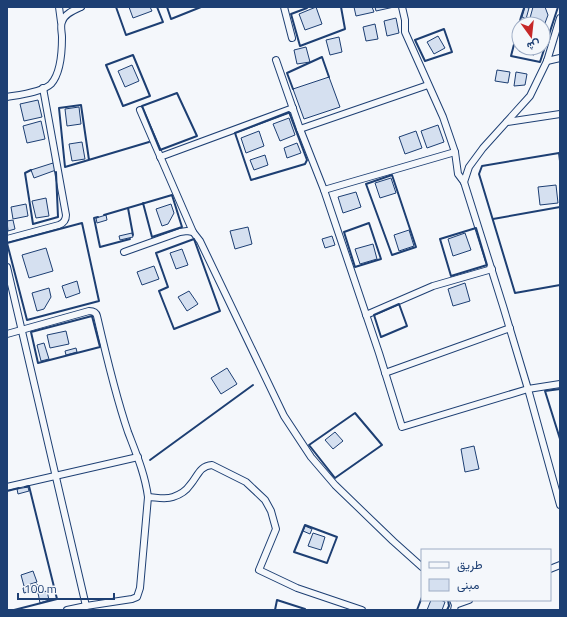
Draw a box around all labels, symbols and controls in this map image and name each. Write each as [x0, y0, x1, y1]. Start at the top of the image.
north arrow [511, 16, 551, 56]
text: ش [525, 36, 542, 55]
legend [421, 549, 551, 601]
text: طريق [457, 555, 483, 574]
scale bar [18, 575, 114, 601]
text: مبنى [457, 575, 479, 594]
text: 100 m [24, 579, 57, 598]

